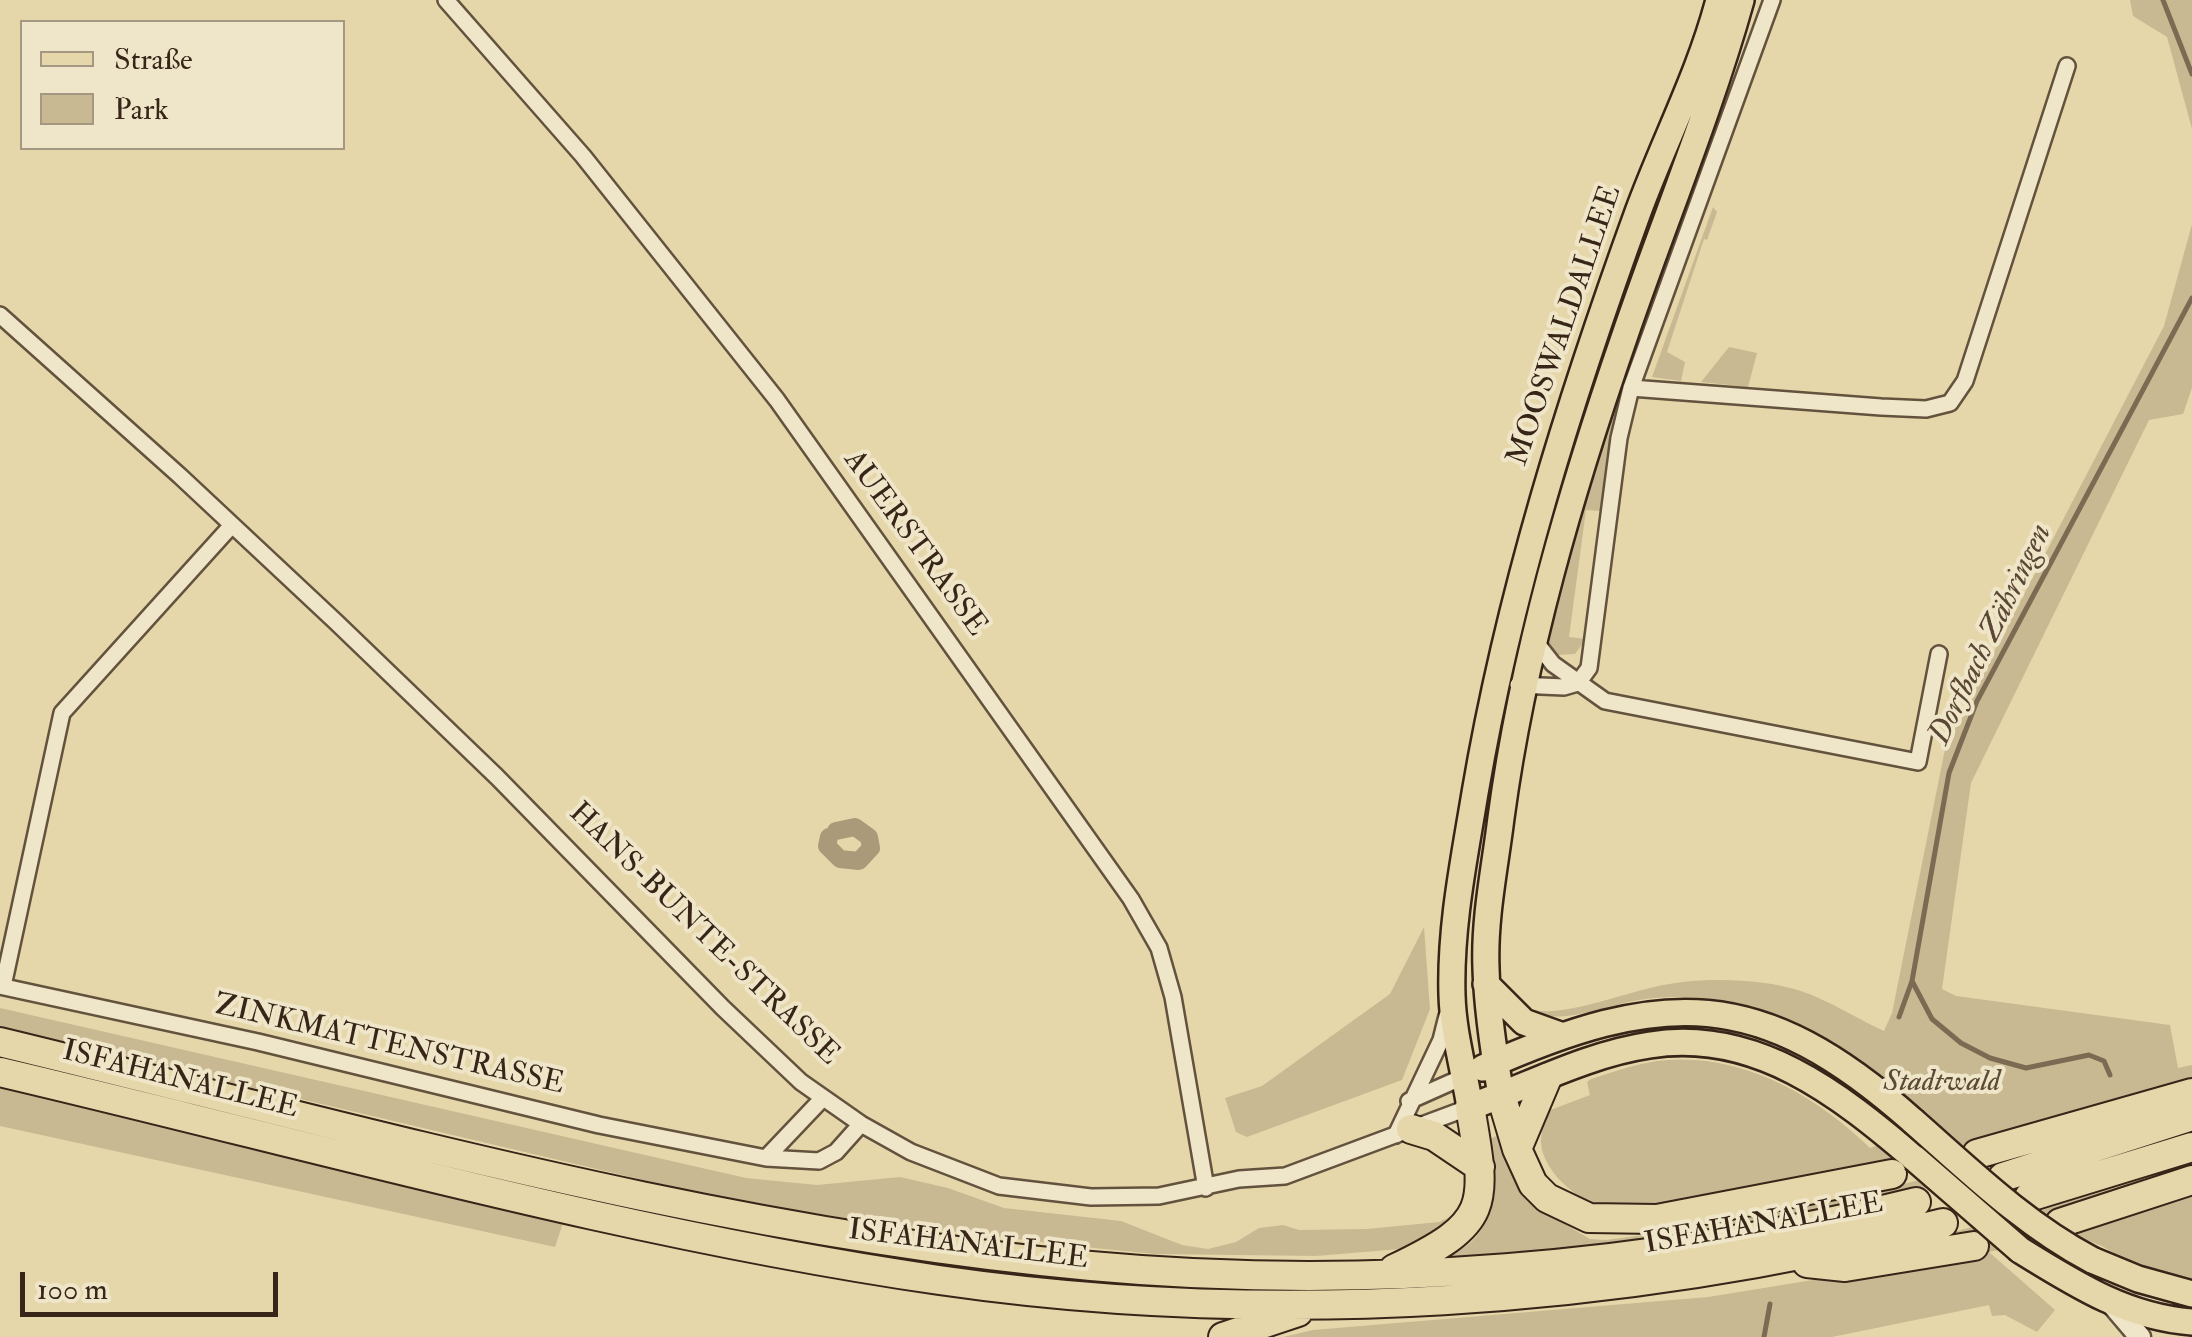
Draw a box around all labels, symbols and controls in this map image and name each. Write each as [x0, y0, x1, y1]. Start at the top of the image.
legend [20, 20, 345, 150]
text: Straße [114, 41, 193, 78]
text: Park [114, 91, 169, 128]
street label: MOOSWALDALLEE [1501, 181, 1631, 471]
street label: AUERSTRASSE [835, 444, 993, 644]
water label: Dorfbach Zähringen [1922, 519, 2062, 751]
street label: HANS-BUNTE-STRASSE [560, 796, 846, 1074]
street label: ZINKMATTENSTRASSE [211, 988, 567, 1104]
street label: ISFAHANALLEE [59, 1034, 301, 1128]
park label: Stadtwald [1884, 1066, 2000, 1102]
street label: ISFAHANALLEE [1642, 1186, 1886, 1264]
street label: ISFAHANALLEE [846, 1213, 1090, 1279]
scale bar [25, 1252, 282, 1314]
text: 100 m [37, 1271, 108, 1308]

